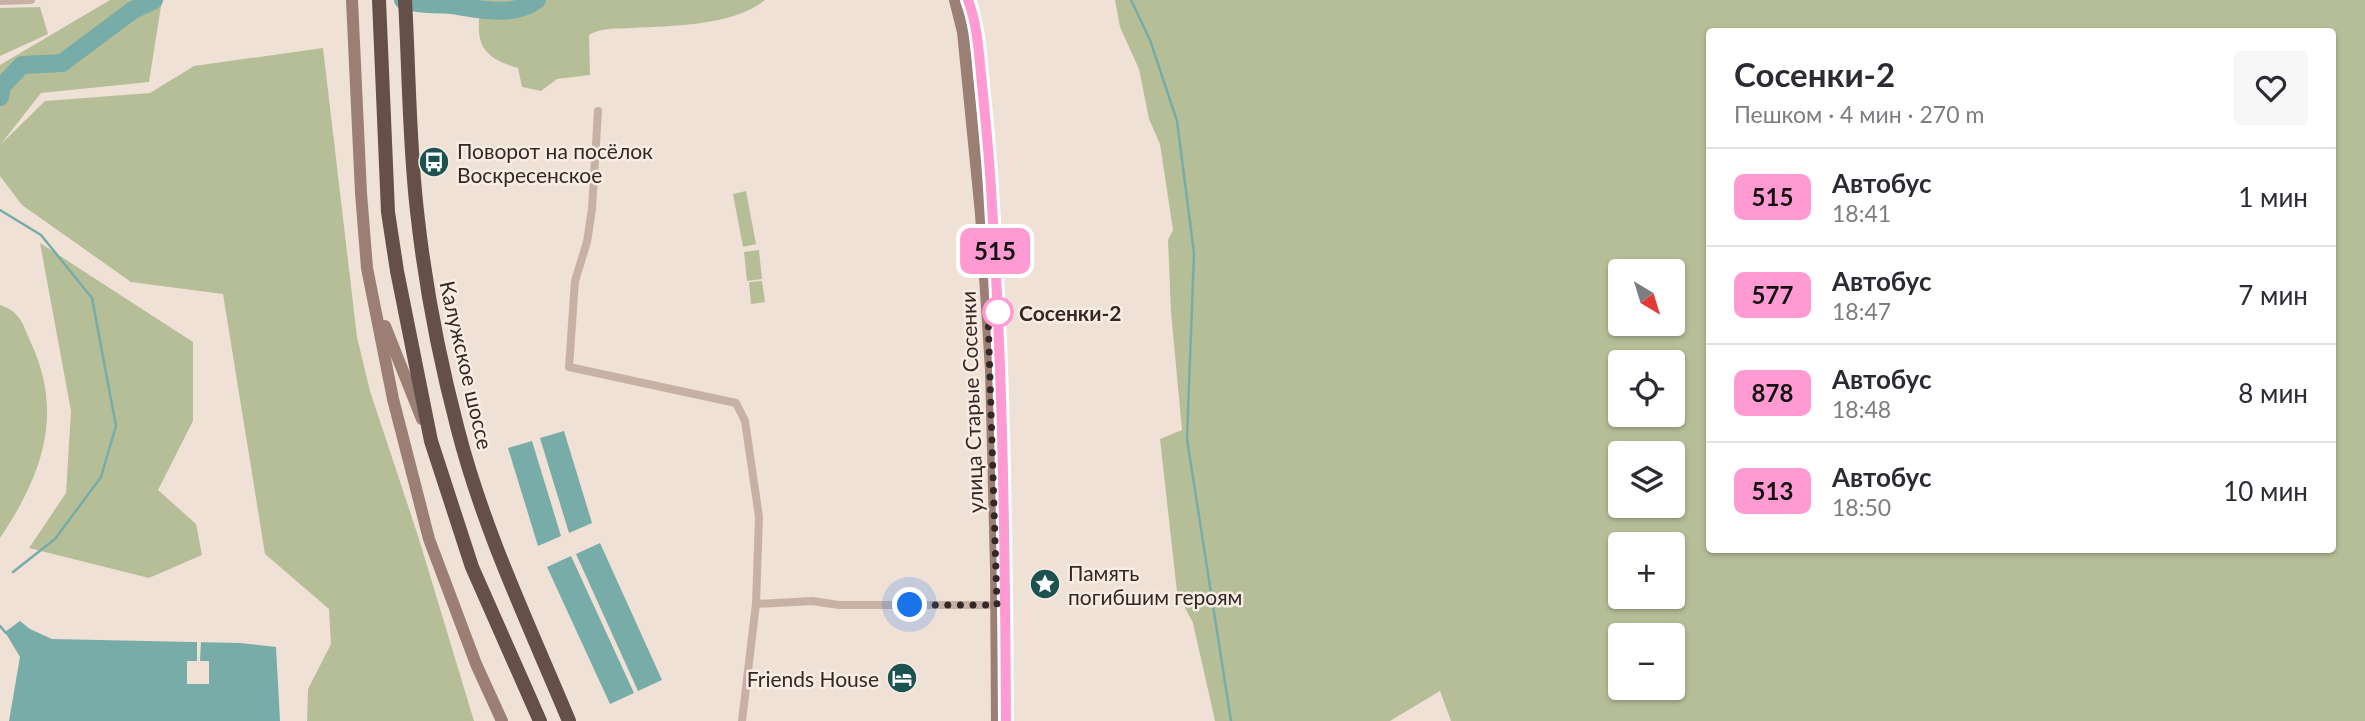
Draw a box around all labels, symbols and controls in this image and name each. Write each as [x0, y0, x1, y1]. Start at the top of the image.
button: heart [2234, 51, 2308, 125]
text: Сосенки-2 [1734, 54, 1895, 94]
text: Пешком · 4 мин · 270 m [1734, 100, 1984, 128]
place label: Поворот на посёлок Воскресенское [457, 138, 653, 187]
bus stop icon: Поворот на посёлок Воскресенское [417, 145, 451, 179]
text: Автобус [1832, 167, 1931, 199]
text: 1 мин [2238, 181, 2308, 213]
text: 515 [1752, 182, 1793, 211]
text: 18:41 [1832, 199, 1891, 227]
line badge: 515 [955, 228, 1035, 274]
text: 515 [974, 236, 1016, 265]
north arrow [1608, 259, 1685, 336]
map controls [1608, 259, 1685, 700]
text: Автобус [1832, 265, 1931, 297]
street label: Калужское шоссе [435, 278, 499, 452]
text: 7 мин [2238, 279, 2308, 311]
text: 577 [1752, 280, 1793, 309]
street label: улица Старые Сосенки [955, 291, 987, 513]
marker: Сосенки-2 [983, 297, 1013, 327]
text: 18:47 [1832, 297, 1891, 325]
place label: Сосенки-2 [1019, 300, 1122, 325]
button: locate [1608, 350, 1685, 427]
text: Автобус [1832, 363, 1931, 395]
text: 8 мин [2238, 377, 2308, 409]
text: 878 [1752, 378, 1793, 407]
text: 18:48 [1832, 395, 1891, 423]
button: layers [1608, 441, 1685, 518]
text: Автобус [1832, 461, 1931, 493]
text: 10 мин [2223, 475, 2308, 507]
text: 513 [1752, 476, 1793, 505]
text: 18:50 [1832, 493, 1891, 521]
button: + [1608, 532, 1685, 609]
place label: Память погибшим героям [1068, 560, 1242, 609]
place icon: Память погибшим героям [1028, 567, 1062, 601]
your location [892, 587, 927, 622]
button: − [1608, 623, 1685, 700]
hotel icon: Friends House [885, 661, 919, 695]
place label: Friends House [747, 666, 879, 691]

